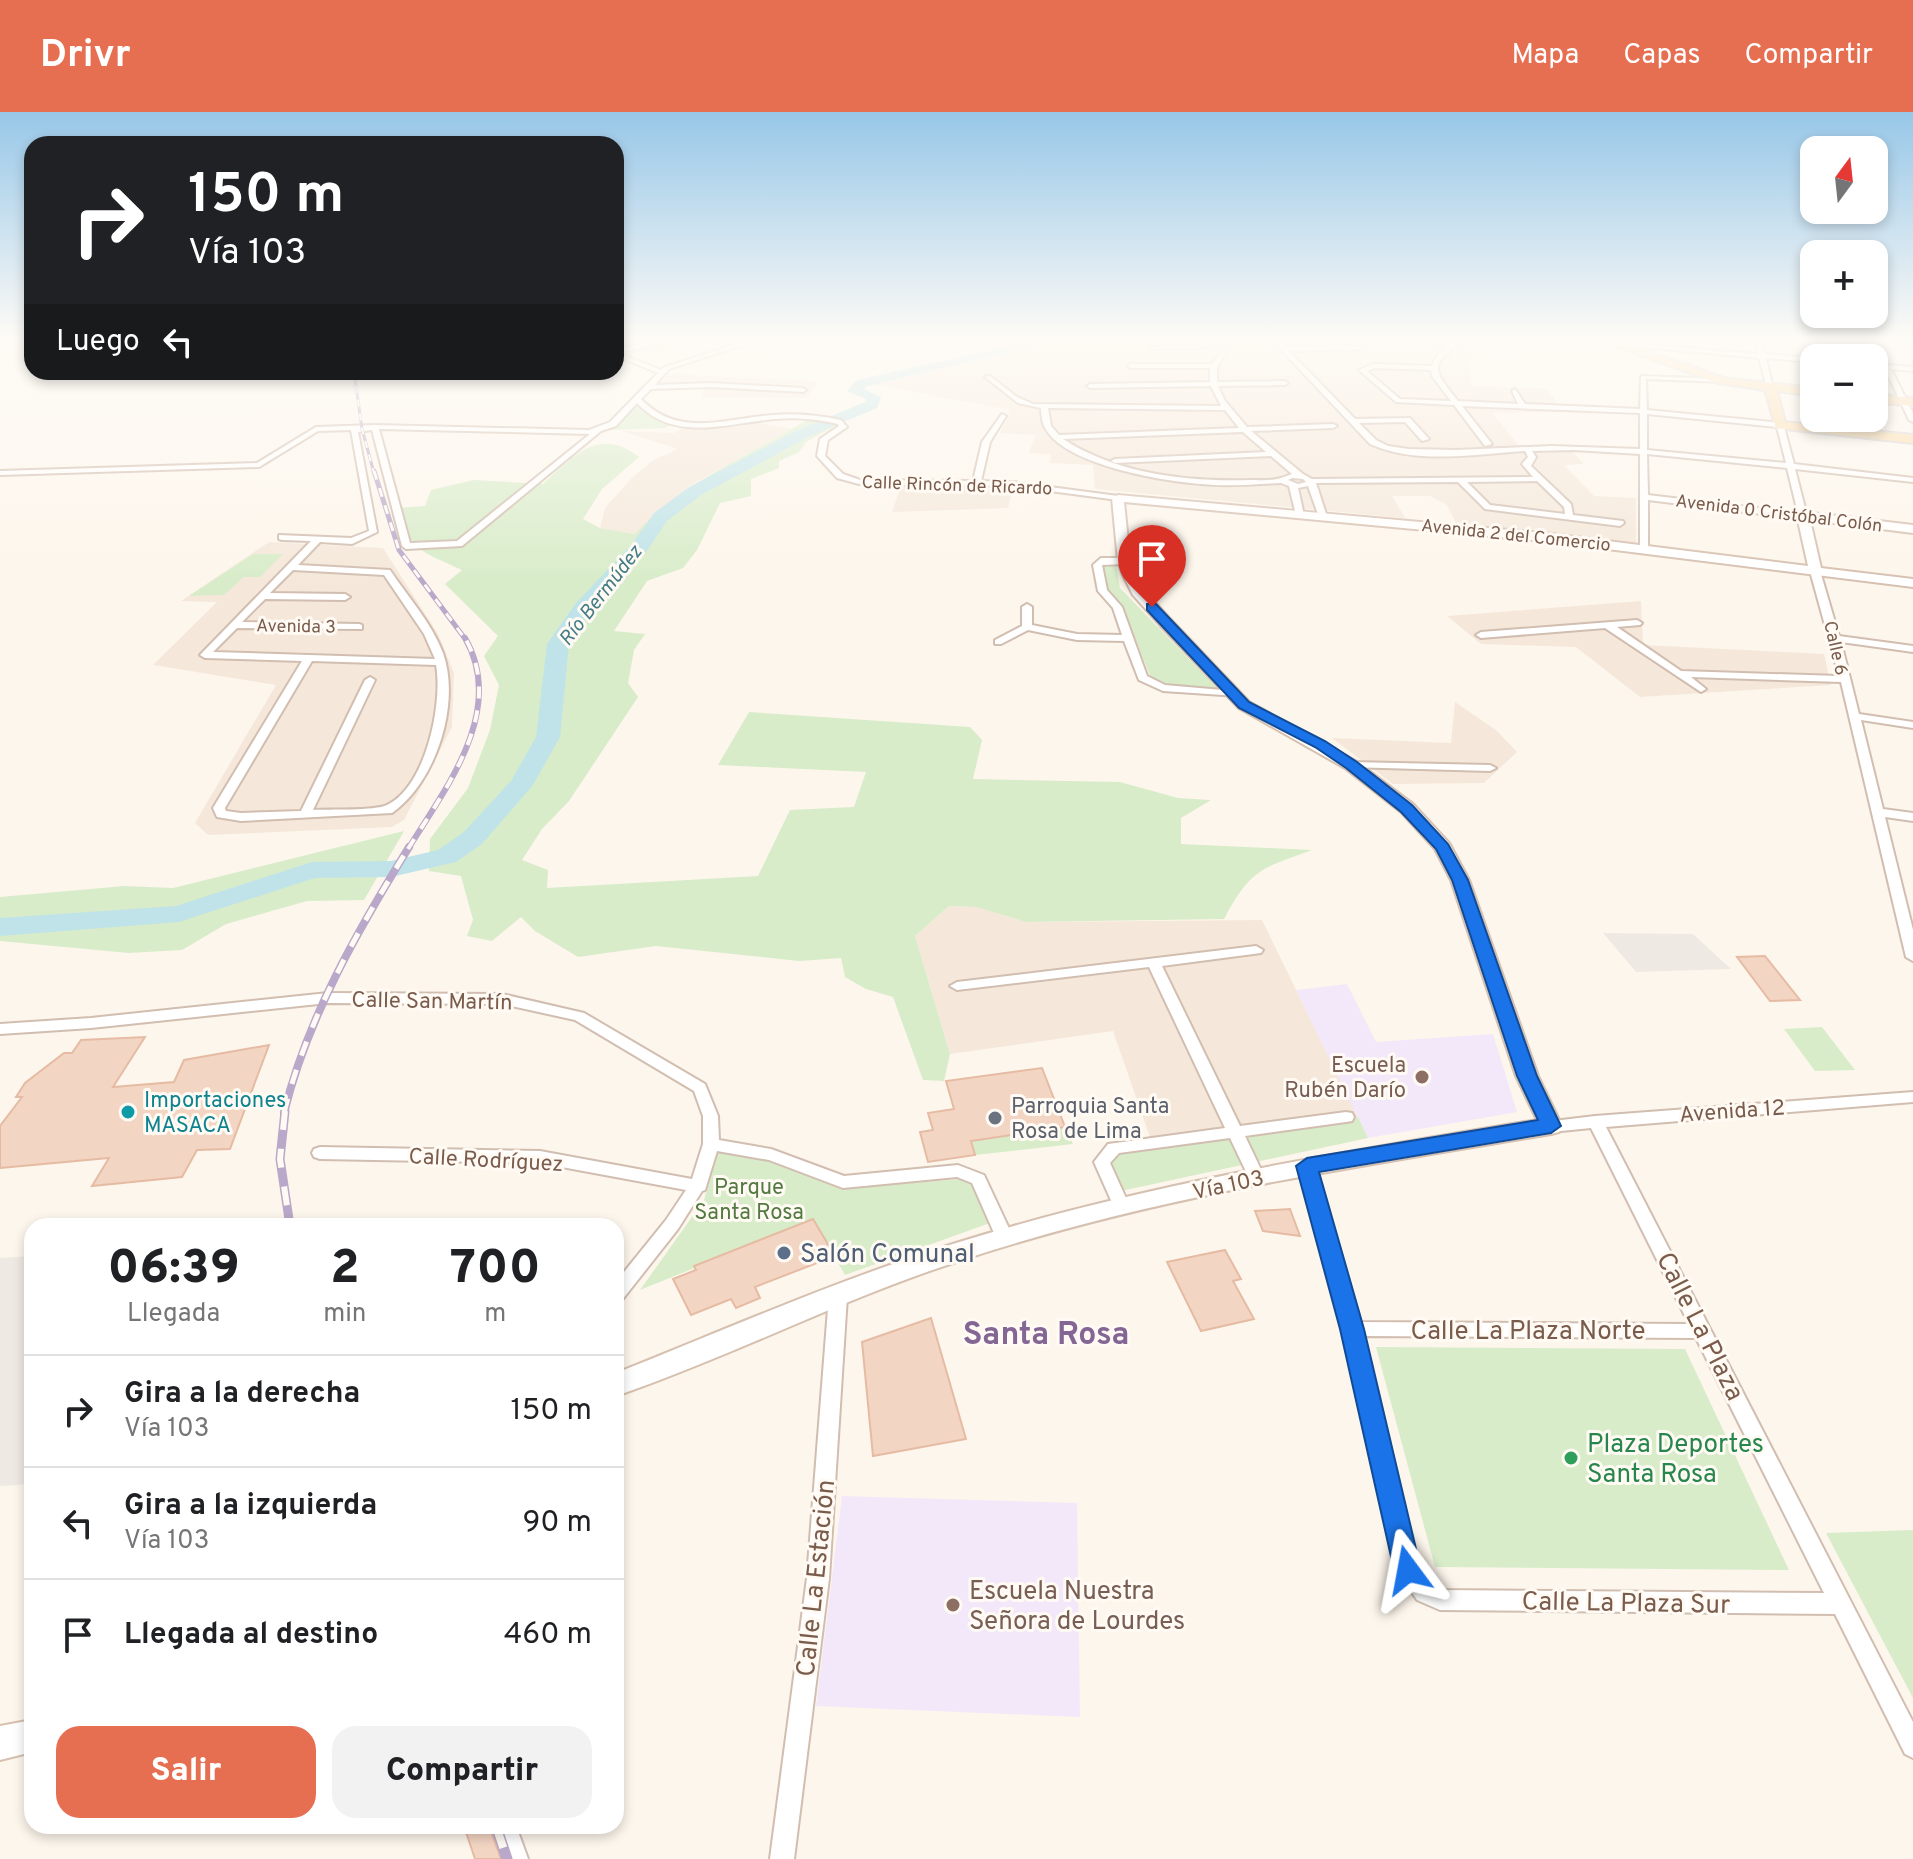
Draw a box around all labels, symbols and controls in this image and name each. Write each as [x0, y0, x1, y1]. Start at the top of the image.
text: Drivr [40, 32, 131, 81]
text: Mapa [1512, 38, 1579, 74]
text: Capas [1623, 38, 1701, 74]
text: Compartir [1745, 38, 1873, 74]
north arrow [1800, 136, 1888, 224]
map controls [1800, 136, 1888, 432]
text: 150 m [188, 162, 344, 232]
icon: right [56, 168, 160, 272]
text: Vía 103 [188, 231, 306, 277]
button: + [1800, 240, 1888, 328]
icon: left [156, 320, 200, 364]
text: Luego [56, 324, 140, 361]
button: − [1800, 344, 1888, 432]
street label: Calle Rincón de Ricardo [861, 472, 1053, 501]
street label: Avenida 0 Cristóbal Colón [1674, 490, 1884, 539]
street label: Avenida 2 del Comercio [1420, 515, 1612, 558]
pin [1118, 525, 1186, 607]
icon: arrive [1130, 537, 1174, 581]
water label: Río Bermúdez [554, 539, 650, 652]
street label: Avenida 3 [256, 615, 336, 640]
street label: Calle 6 [1817, 619, 1852, 678]
street label: Calle San Martín [351, 988, 513, 1017]
place label: Escuela Rubén Darío [1284, 1053, 1406, 1105]
marker: Escuela Rubén Darío [1413, 1068, 1431, 1086]
place label: Importaciones MASACA [144, 1088, 286, 1140]
place label: Parroquia Santa Rosa de Lima [1011, 1094, 1169, 1146]
street label: Avenida 12 [1678, 1095, 1786, 1130]
marker: Importaciones MASACA [119, 1103, 137, 1121]
marker: Parroquia Santa Rosa de Lima [986, 1109, 1004, 1127]
street label: Calle Rodríguez [408, 1144, 564, 1179]
street label: Vía 103 [1190, 1166, 1267, 1207]
park label: Parque Santa Rosa [694, 1175, 804, 1227]
place label: Salón Comunal [800, 1239, 975, 1272]
text: 06:39 [107, 1240, 240, 1300]
text: 2 [330, 1240, 360, 1300]
text: 700 [450, 1240, 541, 1300]
marker: Salón Comunal [775, 1244, 793, 1262]
street label: Calle La Plaza [1647, 1247, 1750, 1407]
text: Llegada [127, 1298, 220, 1331]
text: min [323, 1298, 366, 1331]
text: m [484, 1298, 506, 1331]
district label: Santa Rosa [963, 1316, 1129, 1356]
street label: Calle La Plaza Norte [1410, 1316, 1646, 1349]
text: Gira a la derecha [124, 1376, 360, 1413]
icon: right [56, 1389, 100, 1433]
text: 150 m [511, 1393, 592, 1430]
text: Vía 103 [124, 1413, 209, 1446]
place label: Plaza Deportes Santa Rosa [1587, 1429, 1764, 1492]
marker: Plaza Deportes Santa Rosa [1562, 1449, 1580, 1467]
street label: Calle La Estación [791, 1478, 844, 1678]
text: Gira a la izquierda [124, 1488, 377, 1525]
icon: left [56, 1501, 100, 1545]
text: 90 m [523, 1505, 592, 1542]
text: Vía 103 [124, 1525, 209, 1558]
position arrow [1366, 1528, 1450, 1612]
place label: Escuela Nuestra Señora de Lourdes [969, 1576, 1185, 1639]
street label: Calle La Plaza Sur [1521, 1586, 1731, 1623]
marker: Escuela Nuestra Señora de Lourdes [944, 1596, 962, 1614]
icon: arrive [56, 1613, 100, 1657]
text: Llegada al destino [124, 1617, 378, 1654]
text: 460 m [504, 1617, 592, 1654]
button: Salir [56, 1726, 316, 1818]
button: Compartir [332, 1726, 592, 1818]

